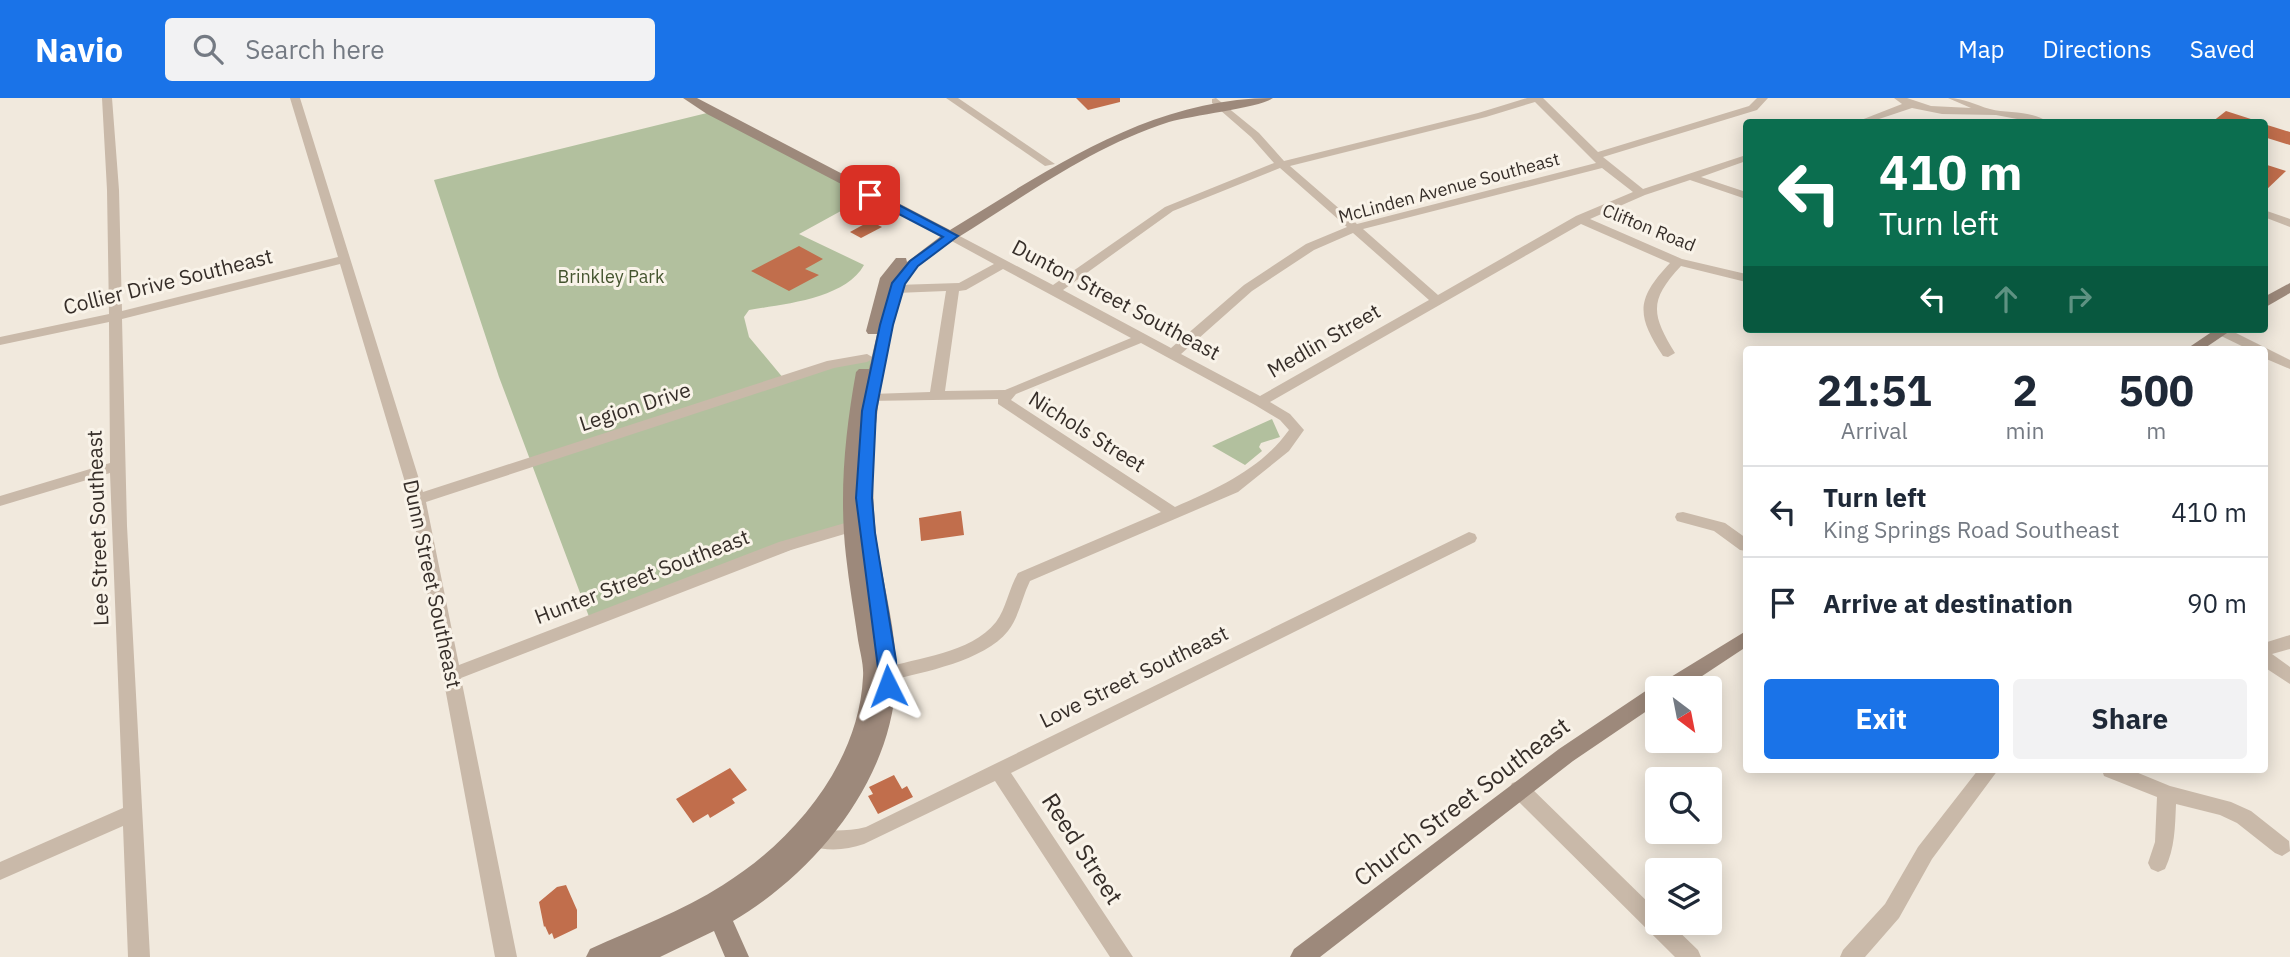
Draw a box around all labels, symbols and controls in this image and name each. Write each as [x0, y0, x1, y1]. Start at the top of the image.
search box [165, 18, 655, 81]
text: Navio [35, 28, 123, 71]
icon: search [189, 30, 227, 68]
text: Search here [245, 32, 385, 66]
text: Map [1958, 33, 2004, 65]
text: Directions [2042, 33, 2152, 65]
text: Saved [2190, 33, 2255, 65]
text: 410 m [1879, 140, 2023, 203]
street label: McLinden Avenue Southeast [1336, 147, 1562, 228]
icon: left [1764, 147, 1855, 238]
pin [840, 165, 900, 225]
icon: arrive [851, 176, 889, 214]
street label: Clifton Road [1599, 198, 1699, 257]
text: Turn left [1879, 202, 1999, 244]
street label: Dunton Street Southeast [1008, 232, 1225, 366]
street label: Collier Drive Southeast [60, 241, 275, 321]
park label: Brinkley Park [558, 265, 665, 288]
icon: left [1914, 280, 1952, 318]
icon: ahead [1987, 280, 2025, 318]
icon: right [2060, 280, 2098, 318]
street label: Medlin Street [1262, 296, 1385, 384]
text: 21:51 [1817, 363, 1932, 418]
text: 2 [2012, 363, 2038, 418]
text: 500 [2118, 363, 2194, 418]
street label: Legion Drive [575, 375, 694, 437]
street label: Nichols Street [1024, 384, 1151, 478]
text: Arrival [1841, 415, 1908, 445]
text: min [2006, 415, 2044, 445]
text: m [2146, 415, 2166, 445]
street label: Lee Street Southeast [80, 429, 114, 627]
street label: Dunn Street Southeast [397, 477, 469, 691]
text: Turn left [1823, 480, 1926, 514]
icon: left [1764, 493, 1802, 531]
text: 410 m [2171, 495, 2247, 529]
text: King Springs Road Southeast [1823, 514, 2119, 544]
street label: Hunter Street Southeast [530, 522, 753, 630]
icon: arrive [1764, 584, 1802, 622]
text: Arrive at destination [1823, 586, 2073, 620]
text: 90 m [2187, 586, 2247, 620]
street label: Love Street Southeast [1035, 618, 1232, 734]
position arrow [851, 649, 925, 723]
north arrow [1645, 676, 1722, 752]
map controls [1645, 676, 1722, 935]
button: Exit [1764, 679, 1999, 759]
button: Share [2013, 679, 2247, 759]
street label: Church Street Southeast [1347, 709, 1576, 893]
button: search [1645, 767, 1722, 844]
street label: Reed Street [1035, 787, 1131, 910]
button: layers [1645, 858, 1722, 935]

